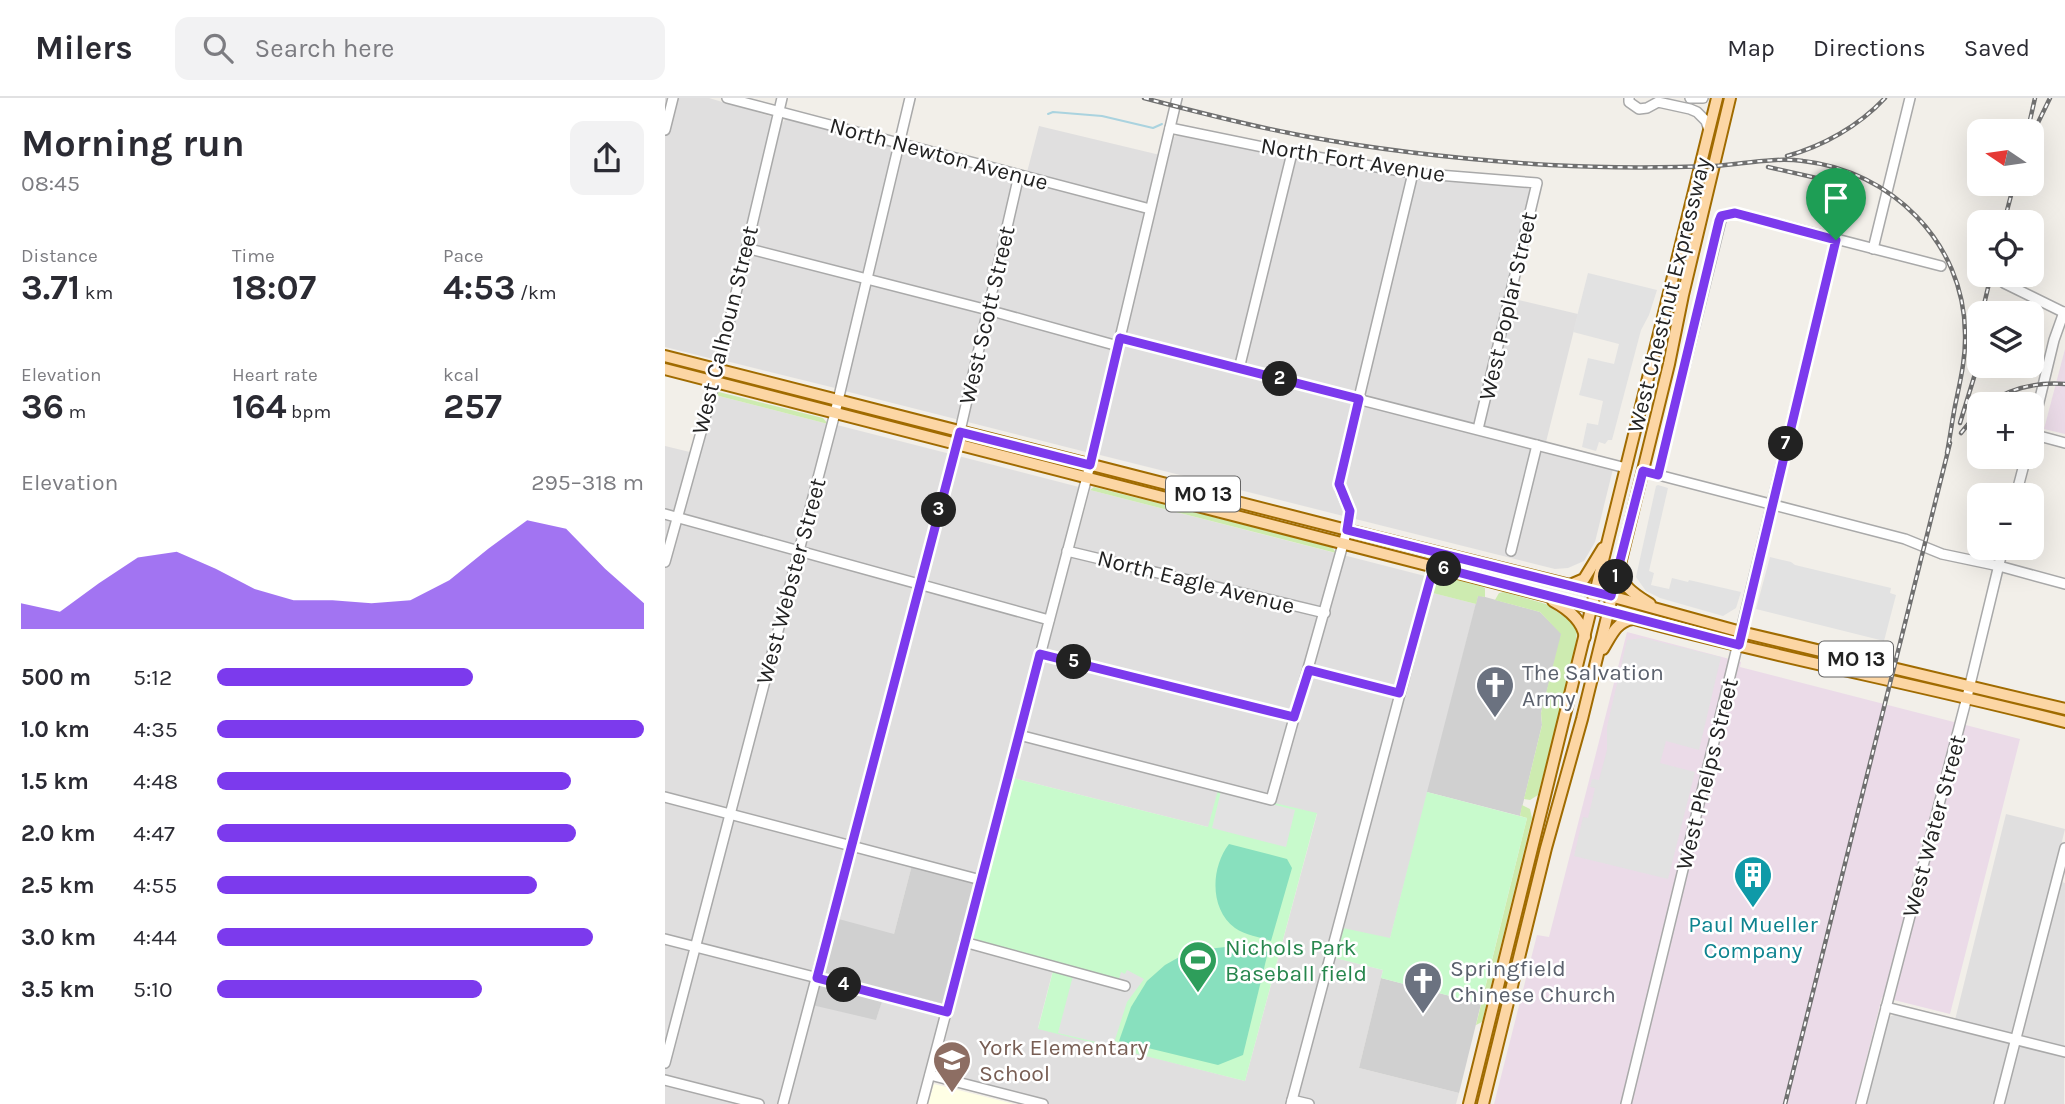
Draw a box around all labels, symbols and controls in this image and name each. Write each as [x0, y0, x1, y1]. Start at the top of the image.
search box [175, 17, 665, 80]
text: Milers [35, 29, 133, 67]
icon: search [199, 29, 237, 67]
text: Search here [255, 33, 394, 64]
text: Map [1727, 34, 1775, 62]
text: Directions [1813, 34, 1926, 62]
text: Saved [1964, 34, 2030, 62]
street label: North Newton Avenue [827, 112, 1051, 196]
north arrow [1967, 119, 2044, 196]
map controls [1967, 119, 2044, 560]
text: Morning run [21, 121, 245, 166]
button: share [570, 121, 644, 195]
street label: North Fort Avenue [1259, 132, 1447, 188]
street label: West Chestnut Expressway [1622, 154, 1716, 435]
pin [1806, 168, 1866, 240]
text: 08:45 [21, 170, 80, 197]
icon: arrive [1817, 179, 1855, 217]
street label: West Poplar Street [1473, 209, 1543, 403]
button: locate [1967, 210, 2044, 287]
street label: West Calhoun Street [686, 223, 764, 437]
street label: West Scott Street [953, 223, 1021, 407]
text: Distance [21, 245, 98, 267]
text: Time [232, 245, 275, 267]
text: Pace [443, 245, 484, 267]
text: 3.71 [21, 267, 80, 308]
text: 18:07 [232, 267, 316, 308]
text: 4:53 [443, 267, 515, 308]
text: km [80, 282, 113, 304]
text: /km [515, 282, 557, 304]
button: layers [1967, 301, 2044, 378]
pin: 2 [1263, 362, 1297, 396]
text: Elevation [21, 364, 101, 386]
text: Heart rate [232, 364, 318, 386]
text: kcal [443, 364, 479, 386]
text: 2 [1274, 367, 1285, 389]
text: 36 [21, 386, 64, 427]
text: 164 [232, 386, 287, 427]
text: 257 [443, 386, 502, 427]
button: + [1967, 392, 2044, 469]
text: m [64, 401, 86, 423]
text: bpm [287, 401, 331, 423]
pin: 7 [1769, 426, 1803, 462]
text: 7 [1781, 432, 1790, 454]
text: Elevation [21, 469, 118, 496]
text: 295–318 m [531, 469, 644, 496]
street label: West Webster Street [750, 475, 832, 687]
road number: MO 13 [1166, 476, 1240, 512]
button: − [1967, 483, 2044, 560]
pin: 3 [921, 492, 957, 528]
text: 3 [933, 498, 944, 520]
street label: North Eagle Avenue [1094, 544, 1298, 620]
pin: 6 [1427, 552, 1461, 587]
text: 6 [1438, 557, 1449, 579]
pin: 1 [1599, 560, 1633, 594]
text: 1 [1612, 565, 1619, 587]
road number: MO 13 [1819, 642, 1893, 676]
pin: 5 [1057, 644, 1091, 680]
text: 5 [1068, 650, 1079, 672]
place label: The Salvation Army [1522, 659, 1664, 712]
text: 500 m [21, 664, 91, 691]
text: 5:12 [133, 664, 172, 691]
church icon: The Salvation Army [1474, 664, 1516, 719]
street label: West Phelps Street [1670, 675, 1744, 873]
text: 1.0 km [21, 716, 90, 743]
text: 4:35 [133, 716, 178, 743]
street label: West Water Street [1897, 732, 1971, 920]
text: 1.5 km [21, 768, 89, 795]
text: 4:48 [133, 768, 178, 795]
text: 2.0 km [21, 820, 96, 847]
text: 4:47 [133, 820, 175, 847]
building icon: Paul Mueller Company [1732, 854, 1774, 909]
text: 2.5 km [21, 872, 95, 899]
text: 4:55 [133, 872, 177, 899]
place label: Paul Mueller Company [1688, 911, 1818, 964]
text: 3.0 km [21, 924, 96, 951]
text: 4:44 [133, 924, 177, 951]
place label: Nichols Park Baseball field [1225, 934, 1367, 987]
sports icon: Nichols Park Baseball field [1177, 939, 1219, 994]
place label: Springfield Chinese Church [1450, 955, 1616, 1008]
church icon: Springfield Chinese Church [1402, 960, 1444, 1015]
pin: 4 [827, 968, 861, 1002]
text: 4 [838, 973, 849, 995]
text: 3.5 km [21, 976, 95, 1003]
text: 5:10 [133, 976, 173, 1003]
place label: York Elementary School [979, 1034, 1148, 1087]
school or university icon: York Elementary School [931, 1039, 973, 1094]

